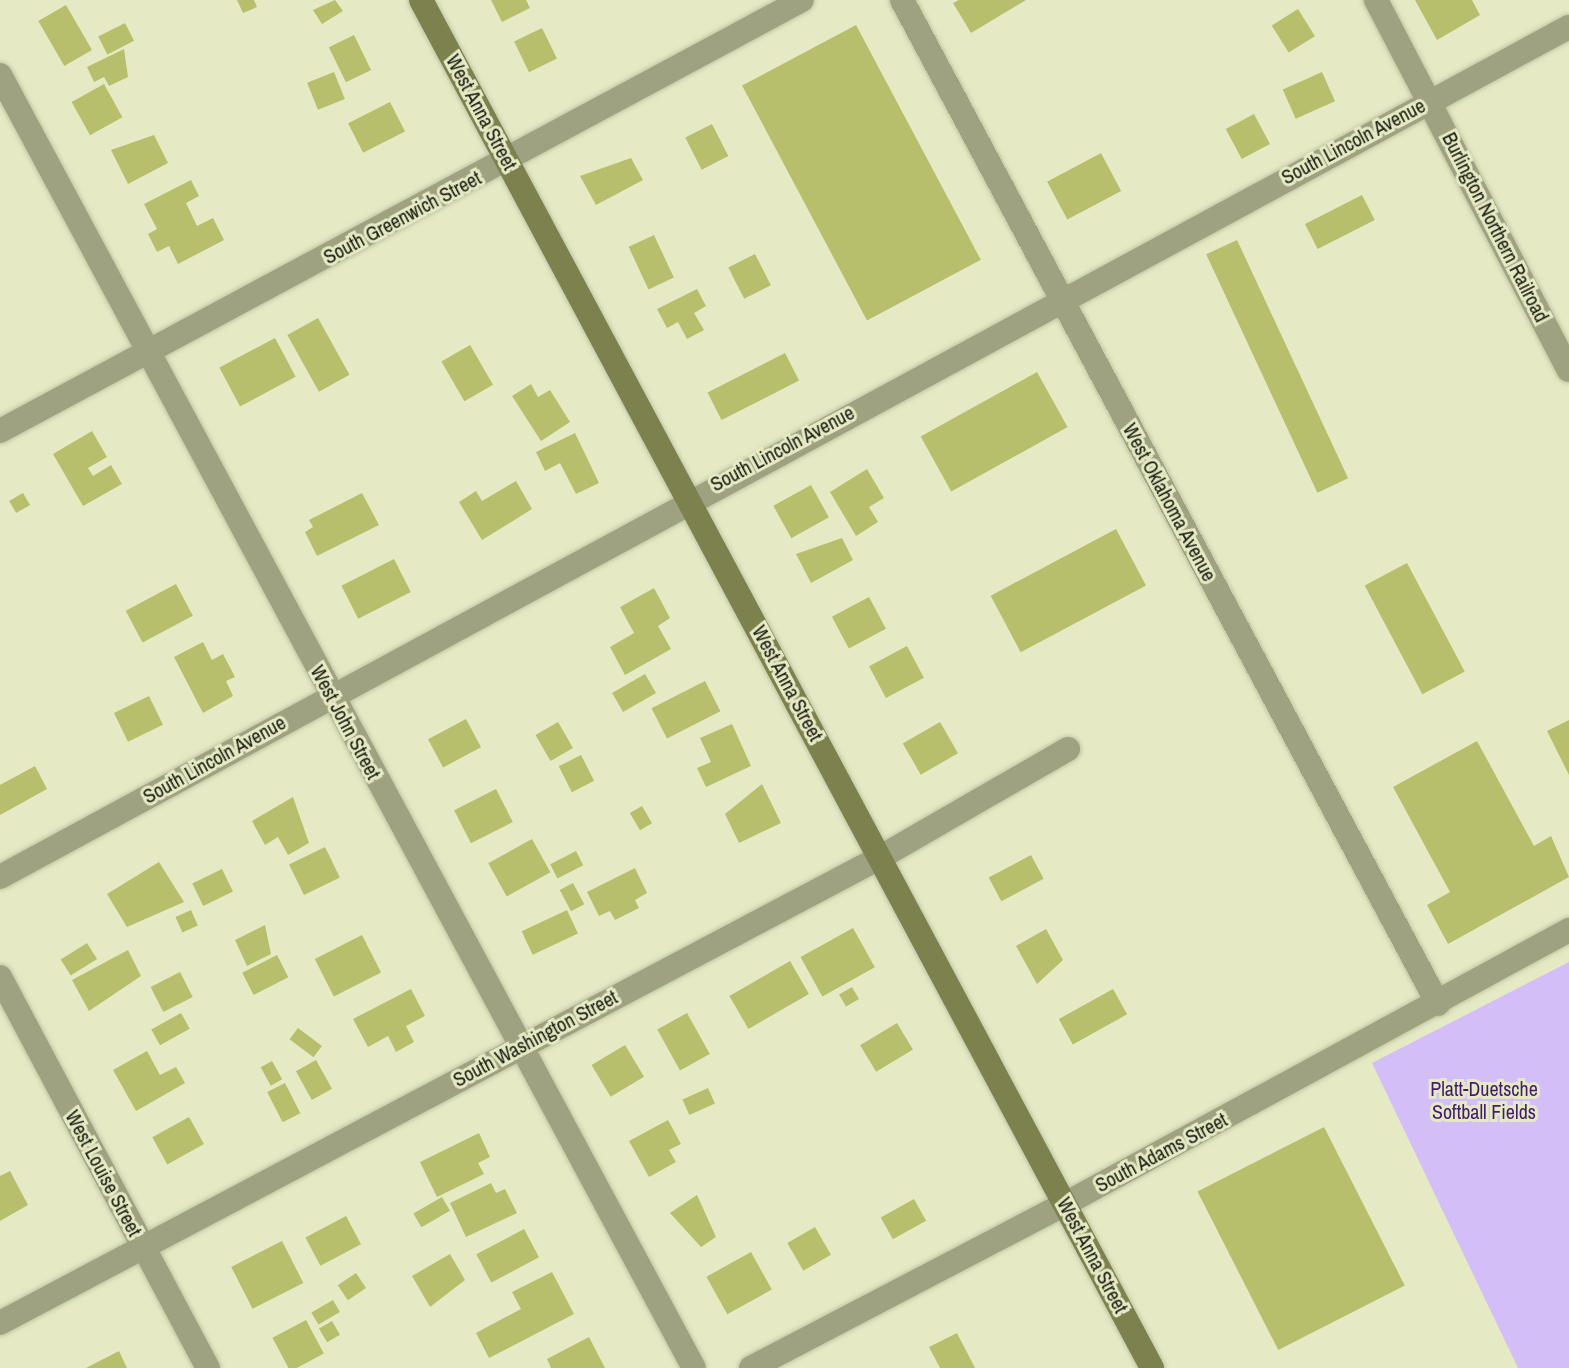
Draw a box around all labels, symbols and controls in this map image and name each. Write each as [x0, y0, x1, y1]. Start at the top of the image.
street label: West Anna Street [441, 50, 523, 174]
street label: South Lincoln Avenue [1277, 93, 1429, 189]
street label: Burlington Northern Railroad [1438, 128, 1554, 326]
street label: South Greenwich Street [319, 165, 485, 269]
street label: South Lincoln Avenue [706, 400, 858, 496]
street label: West Oklahoma Avenue [1118, 419, 1222, 585]
street label: West Anna Street [747, 621, 829, 745]
street label: West John Street [306, 661, 386, 783]
street label: South Lincoln Avenue [138, 710, 290, 808]
street label: South Washington Street [449, 985, 621, 1091]
park label: Platt-Duetsche Softball Fields [1430, 1077, 1538, 1124]
street label: West Louise Street [61, 1106, 147, 1240]
street label: South Adams Street [1091, 1107, 1231, 1197]
street label: West Anna Street [1052, 1193, 1134, 1317]

